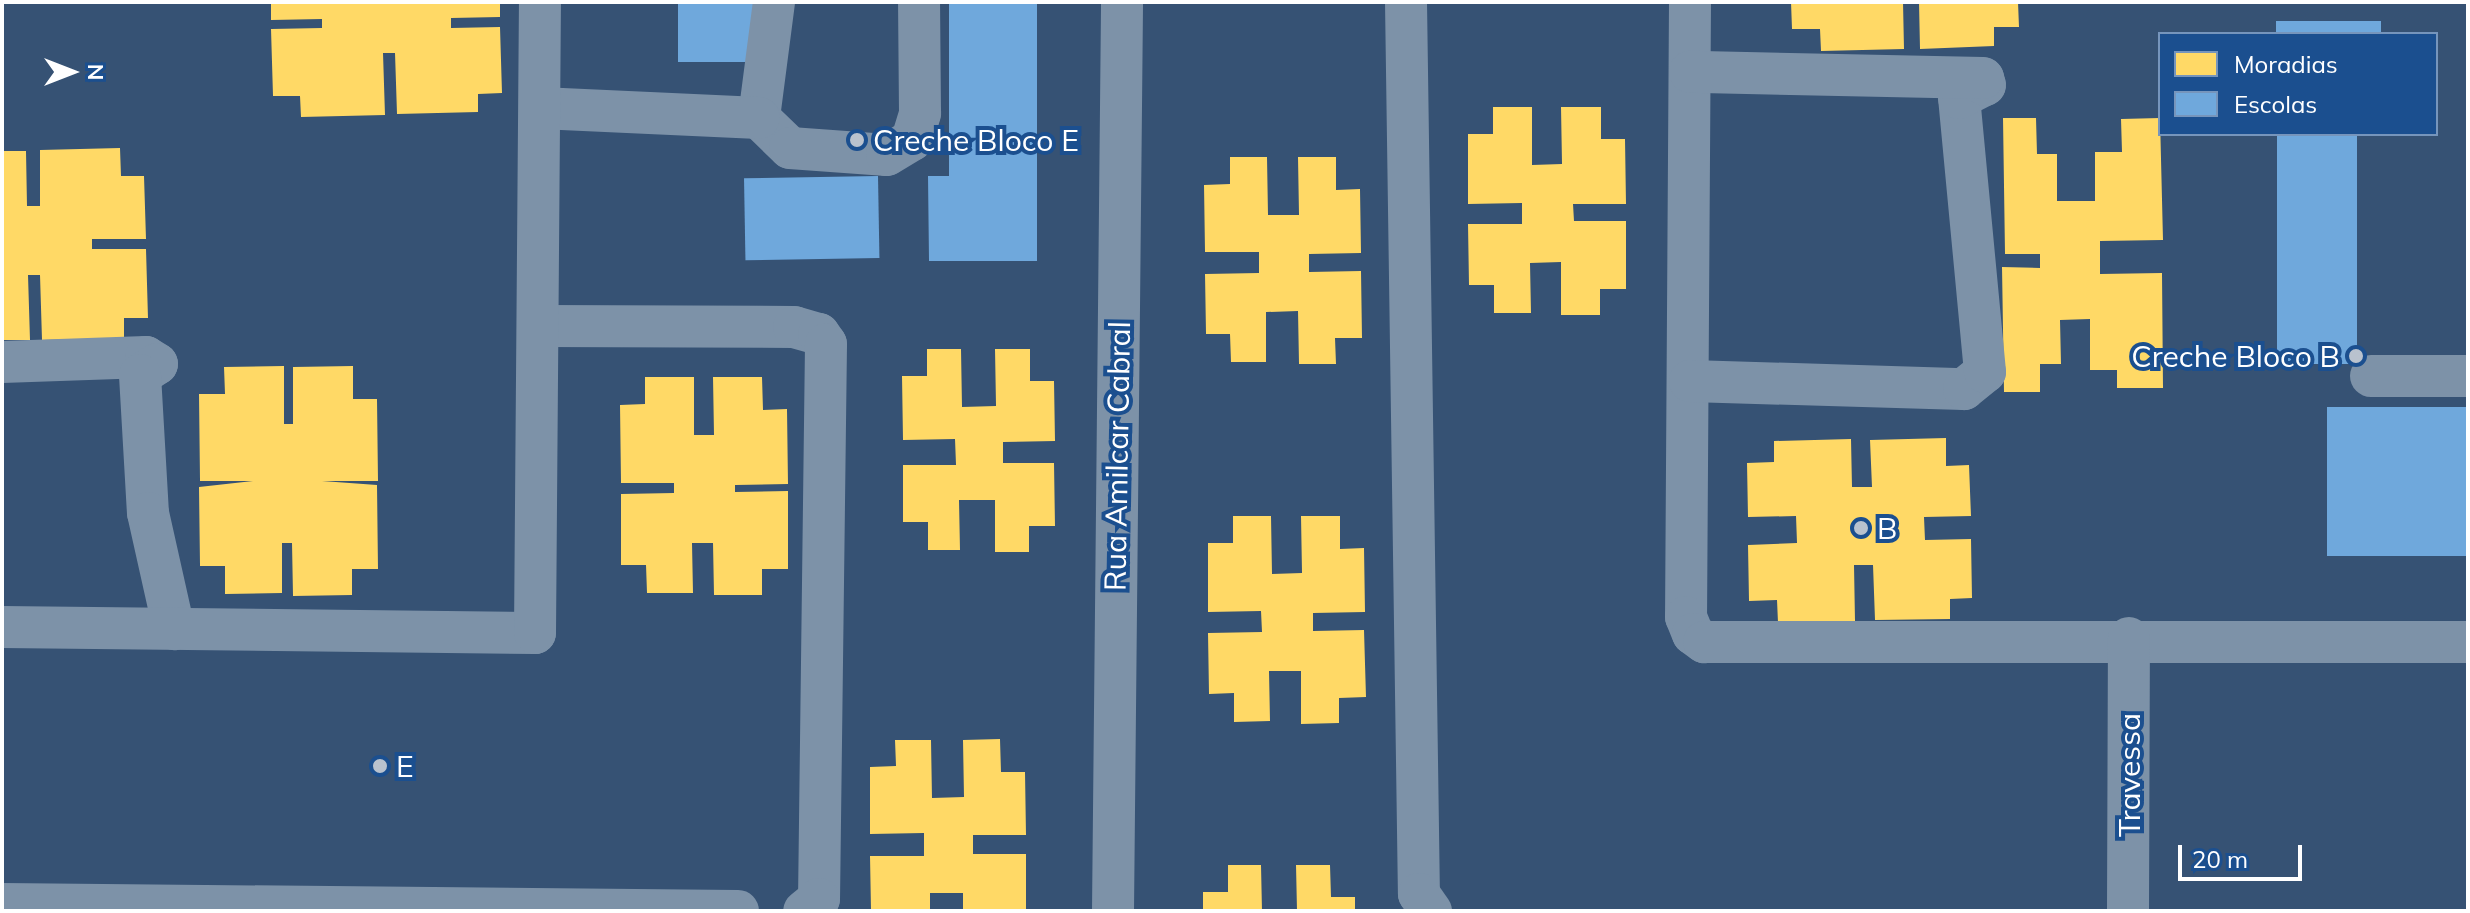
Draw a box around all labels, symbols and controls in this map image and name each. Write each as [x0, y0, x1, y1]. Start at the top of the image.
north arrow [32, 32, 112, 112]
legend [2158, 32, 2438, 136]
text: Moradias [2234, 49, 2338, 79]
text: N [82, 64, 110, 80]
text: Escolas [2234, 89, 2317, 119]
place label: Creche Bloco E [873, 122, 1079, 158]
marker: Creche Bloco E [848, 131, 866, 149]
street label: Rua Amilcar Cabral [1097, 321, 1137, 591]
place label: Creche Bloco B [2131, 338, 2340, 374]
marker: Creche Bloco B [2347, 347, 2365, 365]
place label: B [1877, 510, 1897, 546]
marker: B [1852, 519, 1870, 537]
street label: Travessa [2111, 713, 2147, 837]
place label: E [396, 748, 414, 784]
marker: E [371, 757, 389, 775]
scale bar [2182, 829, 2306, 879]
text: 20 m [2192, 844, 2248, 874]

